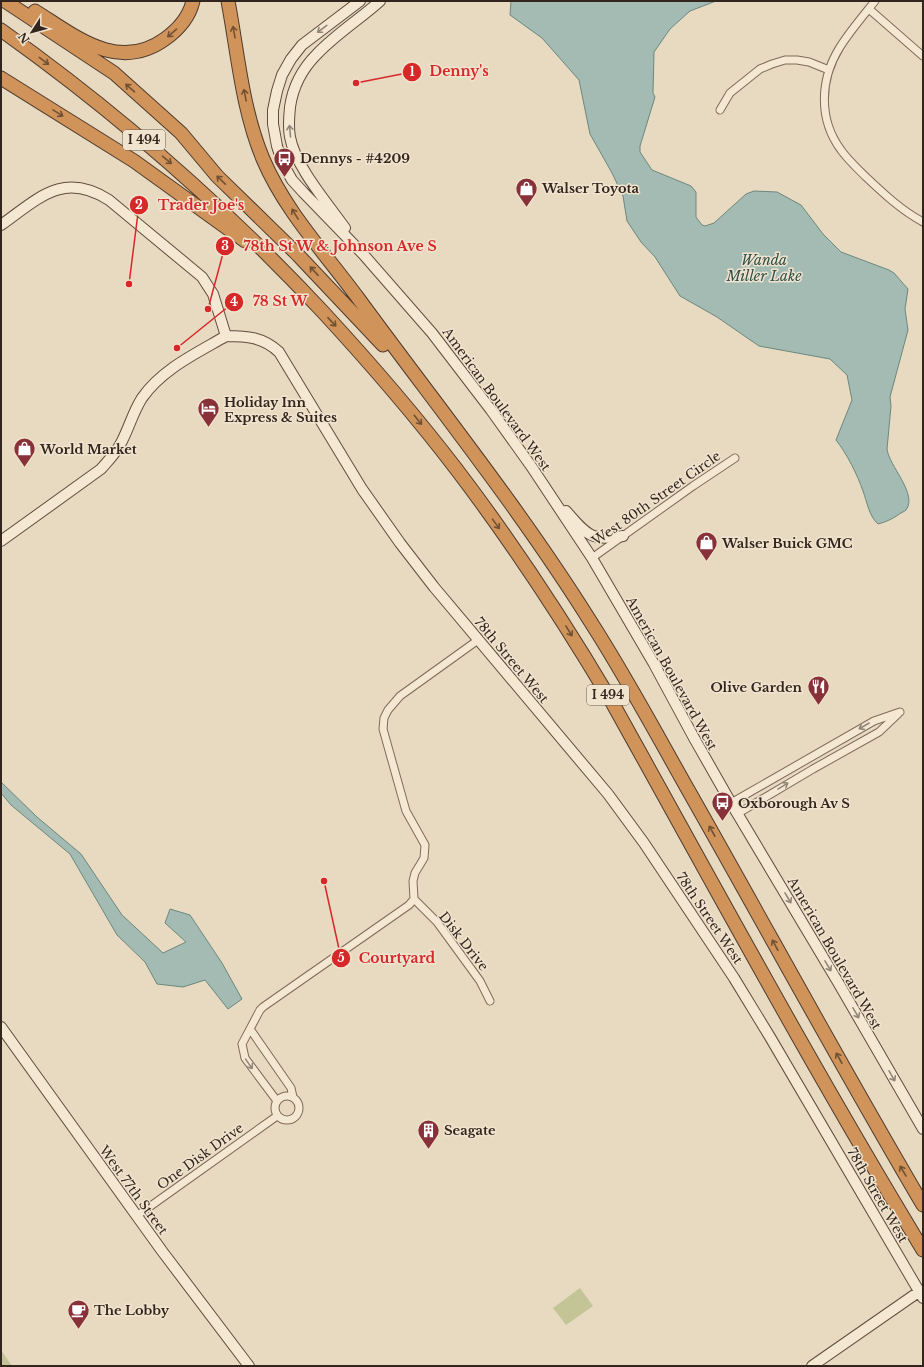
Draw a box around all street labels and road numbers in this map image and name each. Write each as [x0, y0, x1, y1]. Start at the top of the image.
road number: I 494 [123, 130, 165, 150]
street label: American Boulevard West [438, 323, 554, 474]
street label: West 80th Street Circle [588, 447, 724, 550]
street label: American Boulevard West [622, 592, 721, 753]
street label: 78th Street West [471, 614, 553, 707]
road number: I 494 [587, 685, 629, 705]
street label: 78th Street West [673, 869, 747, 967]
street label: American Boulevard West [783, 873, 885, 1033]
street label: Disk Drive [435, 908, 492, 974]
street label: One Disk Drive [154, 1119, 247, 1194]
street label: West 77th Street [95, 1142, 172, 1238]
street label: 78th Street West [843, 1145, 912, 1246]

